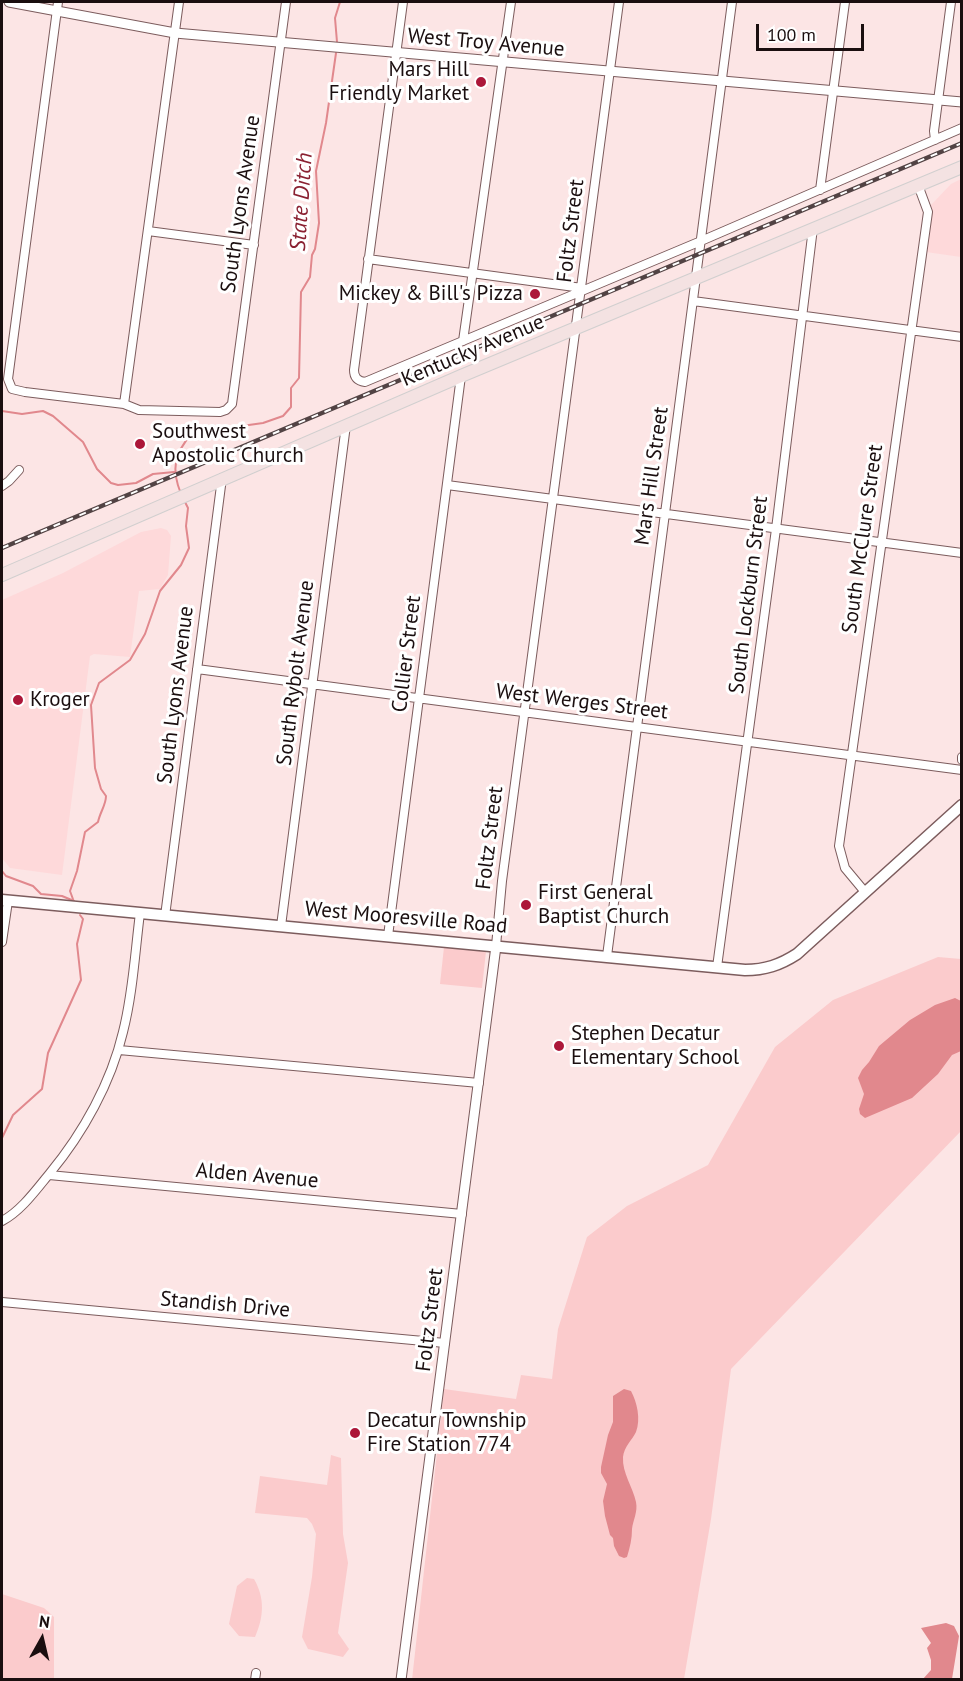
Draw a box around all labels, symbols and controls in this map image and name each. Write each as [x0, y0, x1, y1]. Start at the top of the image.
scale bar [759, 12, 867, 50]
text: 100 m [767, 23, 816, 46]
street label: West Troy Avenue [407, 24, 565, 62]
place label: Mars Hill Friendly Market [329, 57, 469, 107]
marker: Mars Hill Friendly Market [474, 75, 488, 89]
street label: South Lyons Avenue [216, 114, 266, 294]
water label: State Ditch [285, 152, 319, 252]
street label: Foltz Street [552, 178, 590, 284]
place label: Mickey & Bill's Pizza [339, 281, 523, 307]
marker: Mickey & Bill's Pizza [528, 287, 542, 301]
street label: Kentucky Avenue [398, 310, 548, 392]
street label: Mars Hill Street [630, 405, 674, 547]
place label: Southwest Apostolic Church [152, 419, 304, 469]
marker: Southwest Apostolic Church [133, 437, 147, 451]
street label: South McClure Street [837, 443, 889, 635]
street label: South Lockburn Street [724, 495, 774, 695]
street label: South Rybolt Avenue [272, 579, 320, 767]
street label: Collier Street [387, 594, 427, 714]
street label: South Lyons Avenue [153, 605, 199, 785]
street label: West Werges Street [495, 679, 669, 725]
place label: Kroger [30, 687, 90, 713]
marker: Kroger [11, 693, 25, 707]
street label: Foltz Street [471, 785, 509, 891]
place label: First General Baptist Church [538, 880, 669, 930]
street label: West Mooresville Road [304, 897, 508, 939]
marker: First General Baptist Church [519, 898, 533, 912]
place label: Stephen Decatur Elementary School [571, 1021, 739, 1071]
marker: Stephen Decatur Elementary School [552, 1039, 566, 1053]
street label: Alden Avenue [195, 1158, 319, 1194]
street label: Foltz Street [411, 1267, 449, 1373]
street label: Standish Drive [159, 1287, 291, 1323]
place label: Decatur Township Fire Station 774 [367, 1408, 526, 1458]
marker: Decatur Township Fire Station 774 [348, 1426, 362, 1440]
north arrow [12, 1609, 72, 1669]
text: N [38, 1611, 51, 1632]

